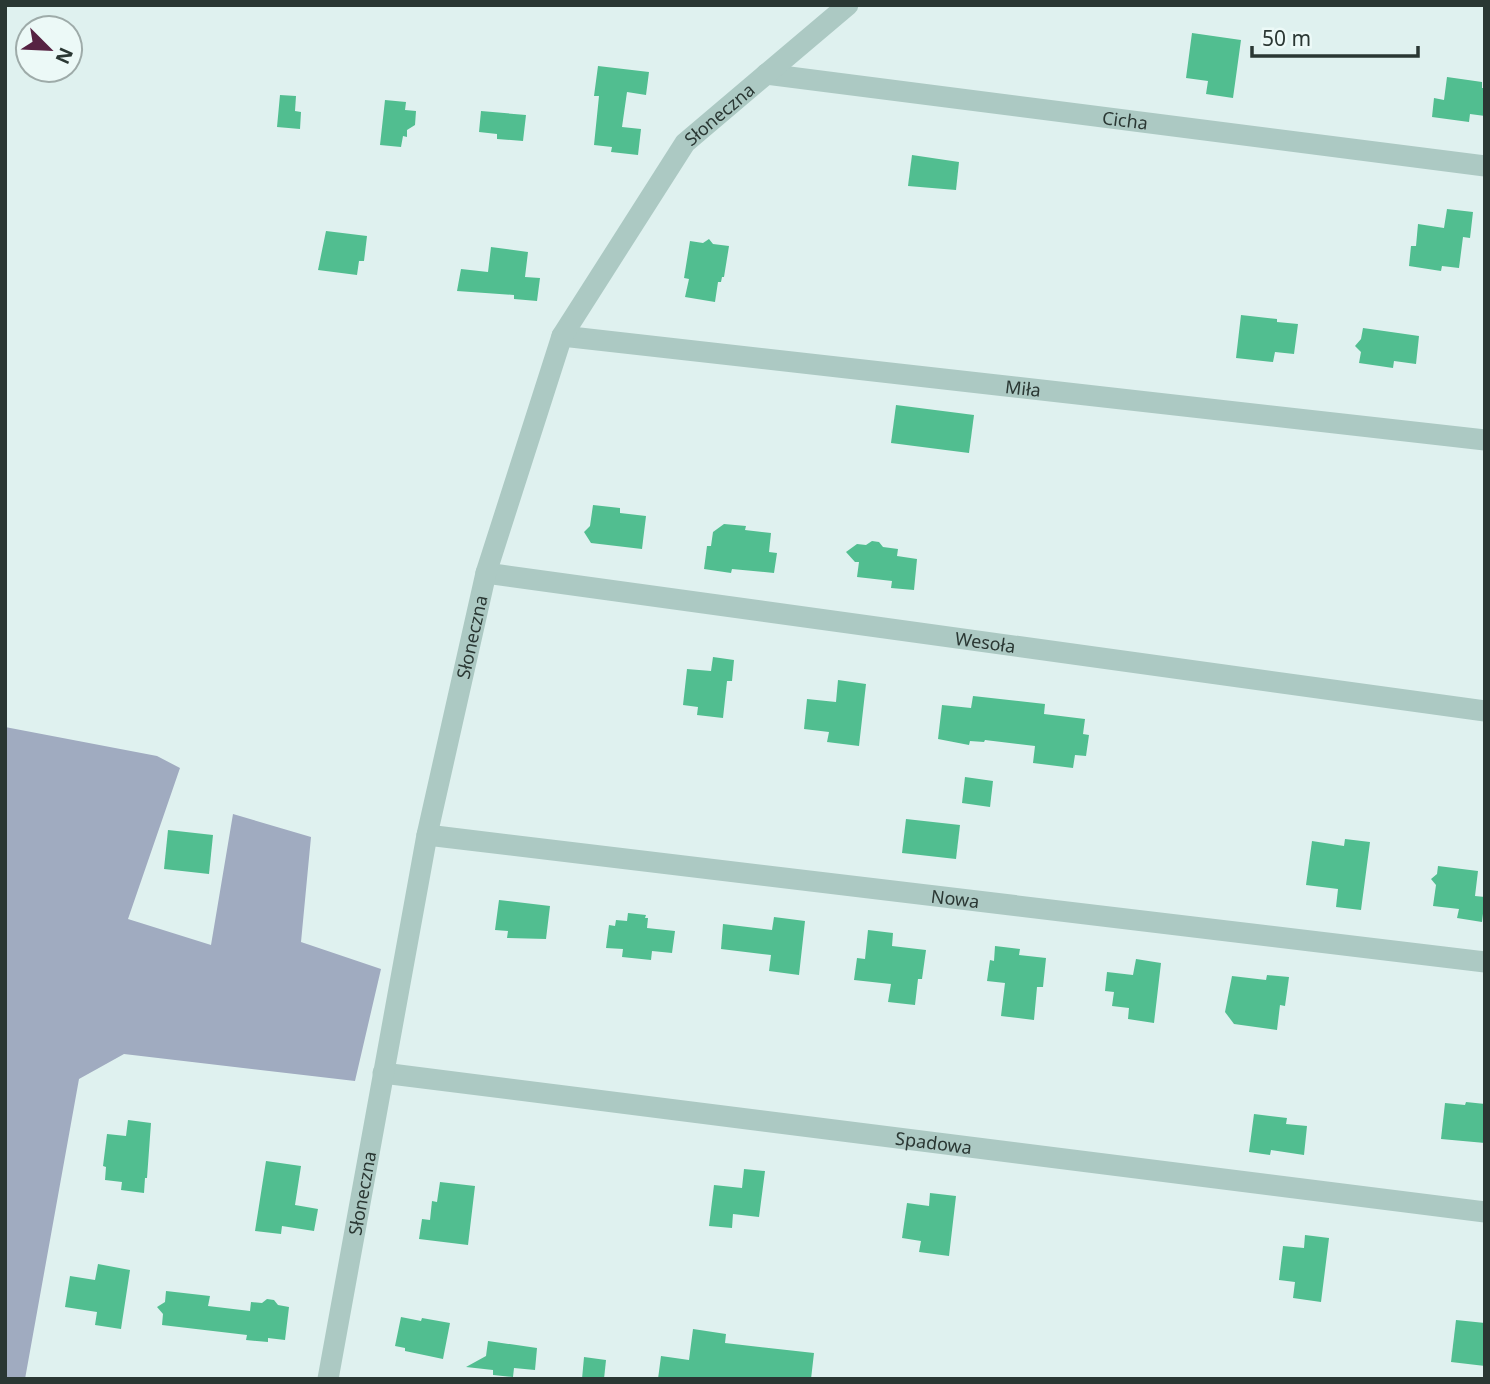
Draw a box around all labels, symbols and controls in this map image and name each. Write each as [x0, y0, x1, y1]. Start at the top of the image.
north arrow [14, 14, 84, 84]
scale bar [1252, 14, 1418, 58]
text: 50 m [1262, 24, 1311, 52]
text: N [50, 44, 80, 68]
street label: Słoneczna [679, 77, 759, 151]
street label: Cicha [1101, 105, 1149, 135]
street label: Miła [1004, 374, 1042, 402]
street label: Słoneczna [451, 593, 493, 681]
street label: Wesoła [953, 626, 1017, 658]
street label: Nowa [930, 884, 981, 913]
street label: Spadowa [894, 1126, 973, 1159]
street label: Słoneczna [342, 1149, 381, 1237]

